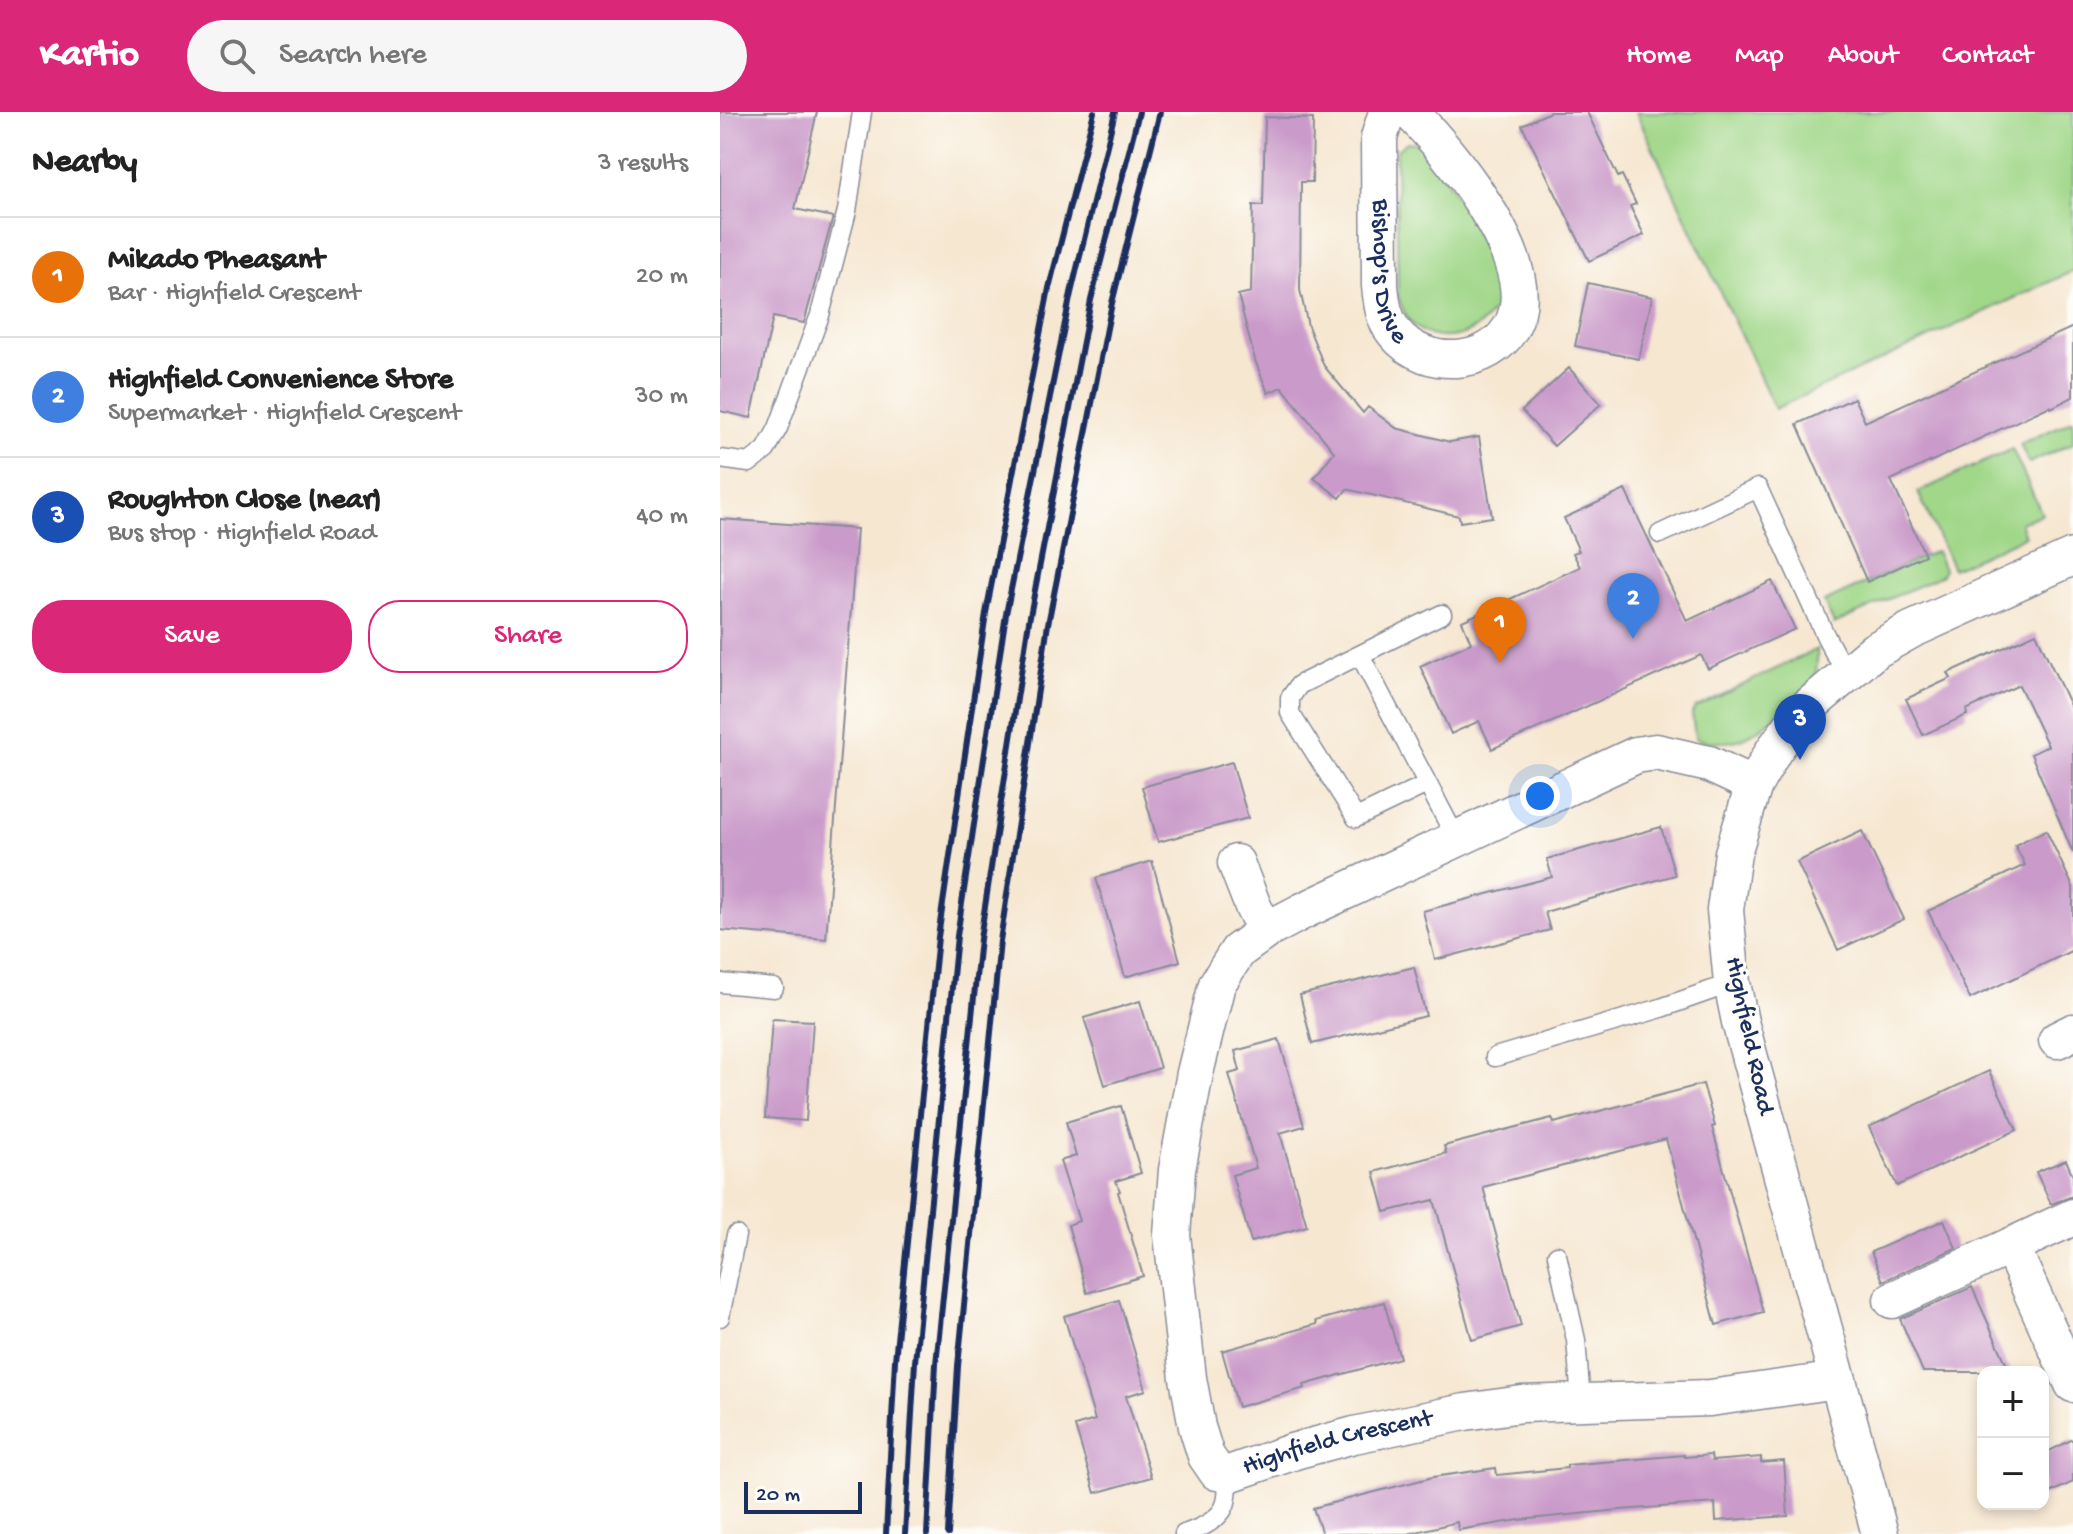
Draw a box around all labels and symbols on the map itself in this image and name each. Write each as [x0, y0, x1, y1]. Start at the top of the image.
street label: Bishop's Drive [1364, 198, 1414, 352]
pin: 2 [1607, 573, 1659, 639]
pin: 1 [1474, 597, 1526, 663]
pin: 3 [1774, 694, 1826, 760]
your location [1520, 776, 1560, 816]
street label: Highfield Road [1716, 954, 1780, 1119]
street label: Highfield Crescent [1239, 1403, 1438, 1483]
scale bar [744, 1478, 862, 1514]

